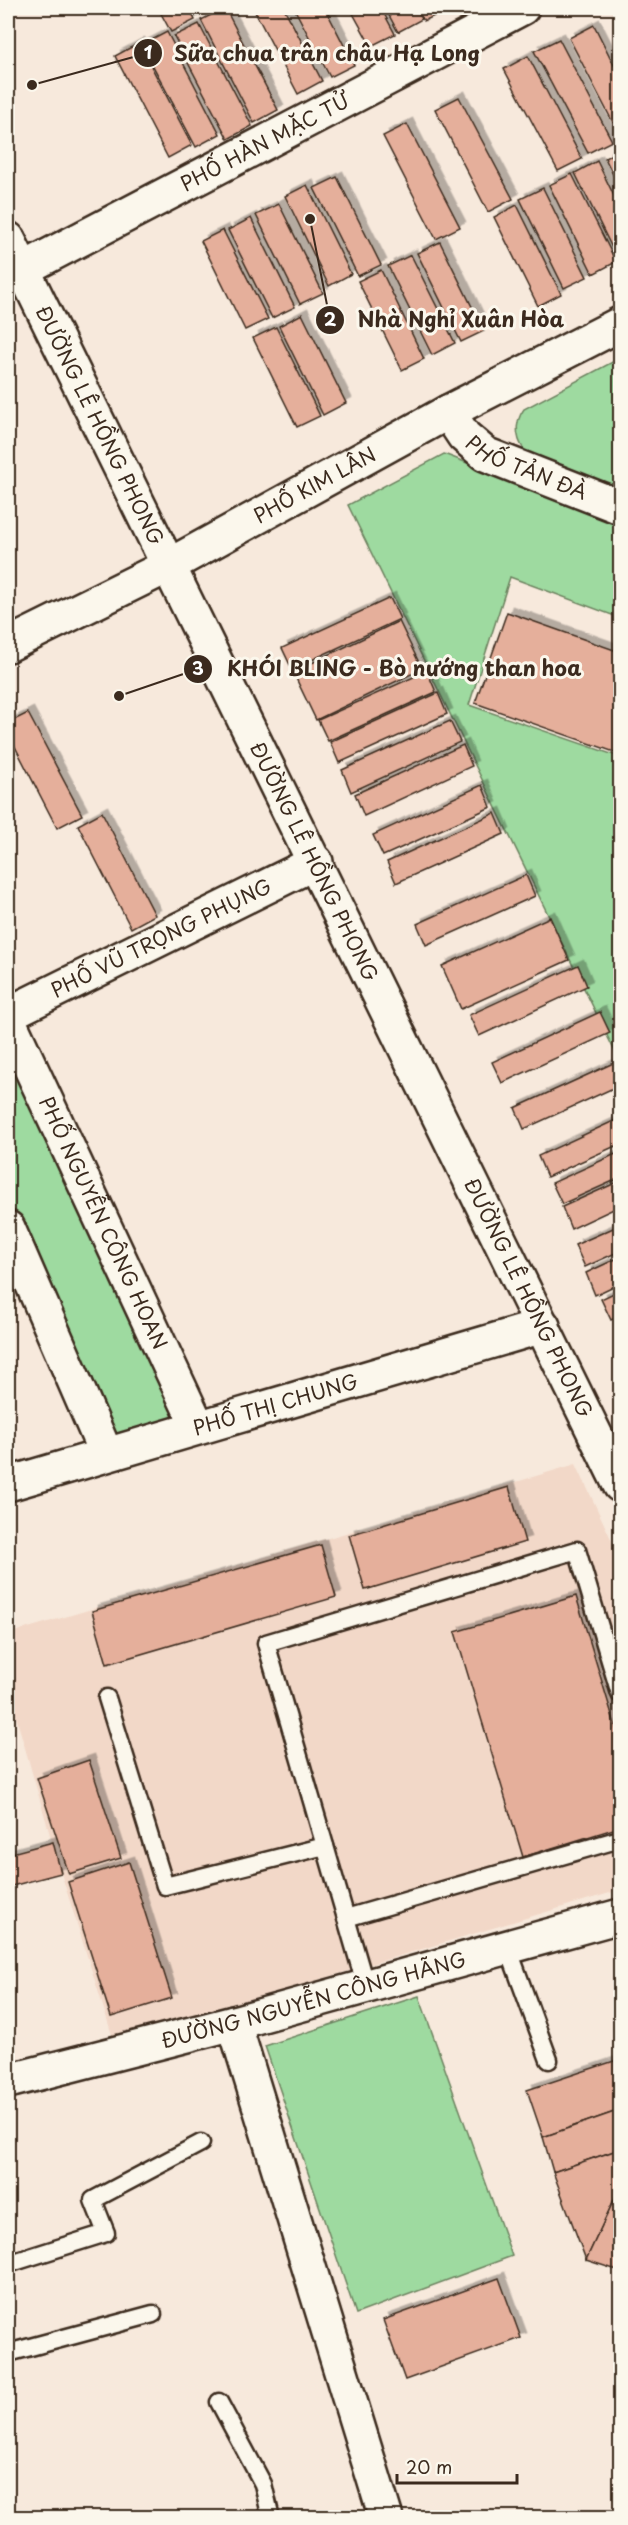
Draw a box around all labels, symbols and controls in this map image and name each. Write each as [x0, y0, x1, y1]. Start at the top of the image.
callout: Sữa chua trân châu Hạ Long [133, 34, 491, 73]
text: Sữa chua trân châu Hạ Long [174, 36, 480, 68]
text: 1 [144, 38, 153, 65]
street label: PHỐ HÀN MẶC TỬ [175, 84, 356, 198]
street label: ĐƯỜNG LÊ HỒNG PHONG [29, 300, 172, 550]
callout: Nhà Nghỉ Xuân Hòa [315, 301, 577, 340]
text: Nhà Nghỉ Xuân Hòa [358, 302, 565, 334]
text: 2 [324, 305, 337, 332]
street label: PHỐ TẢN ĐÀ [460, 428, 592, 507]
street label: PHỐ KIM LÂN [248, 439, 381, 530]
callout: KHÓI BLING - Bò nướng than hoa [183, 649, 594, 688]
text: KHÓI BLING - Bò nướng than hoa [227, 651, 581, 683]
text: 3 [192, 654, 204, 681]
street label: ĐƯỜNG LÊ HỒNG PHONG [243, 736, 387, 987]
street label: PHỐ VŨ TRỌNG PHỤNG [46, 870, 276, 1005]
street label: PHỐ NGUYỄN CÔNG HOAN [32, 1091, 176, 1354]
street label: ĐƯỜNG LÊ HỒNG PHONG [457, 1173, 601, 1423]
street label: PHỐ THỊ CHUNG [189, 1365, 361, 1443]
street label: ĐƯỜNG NGUYỄN CÔNG HÃNG [158, 1944, 469, 2055]
scale bar [397, 2447, 517, 2485]
text: 20 m [406, 2453, 452, 2480]

